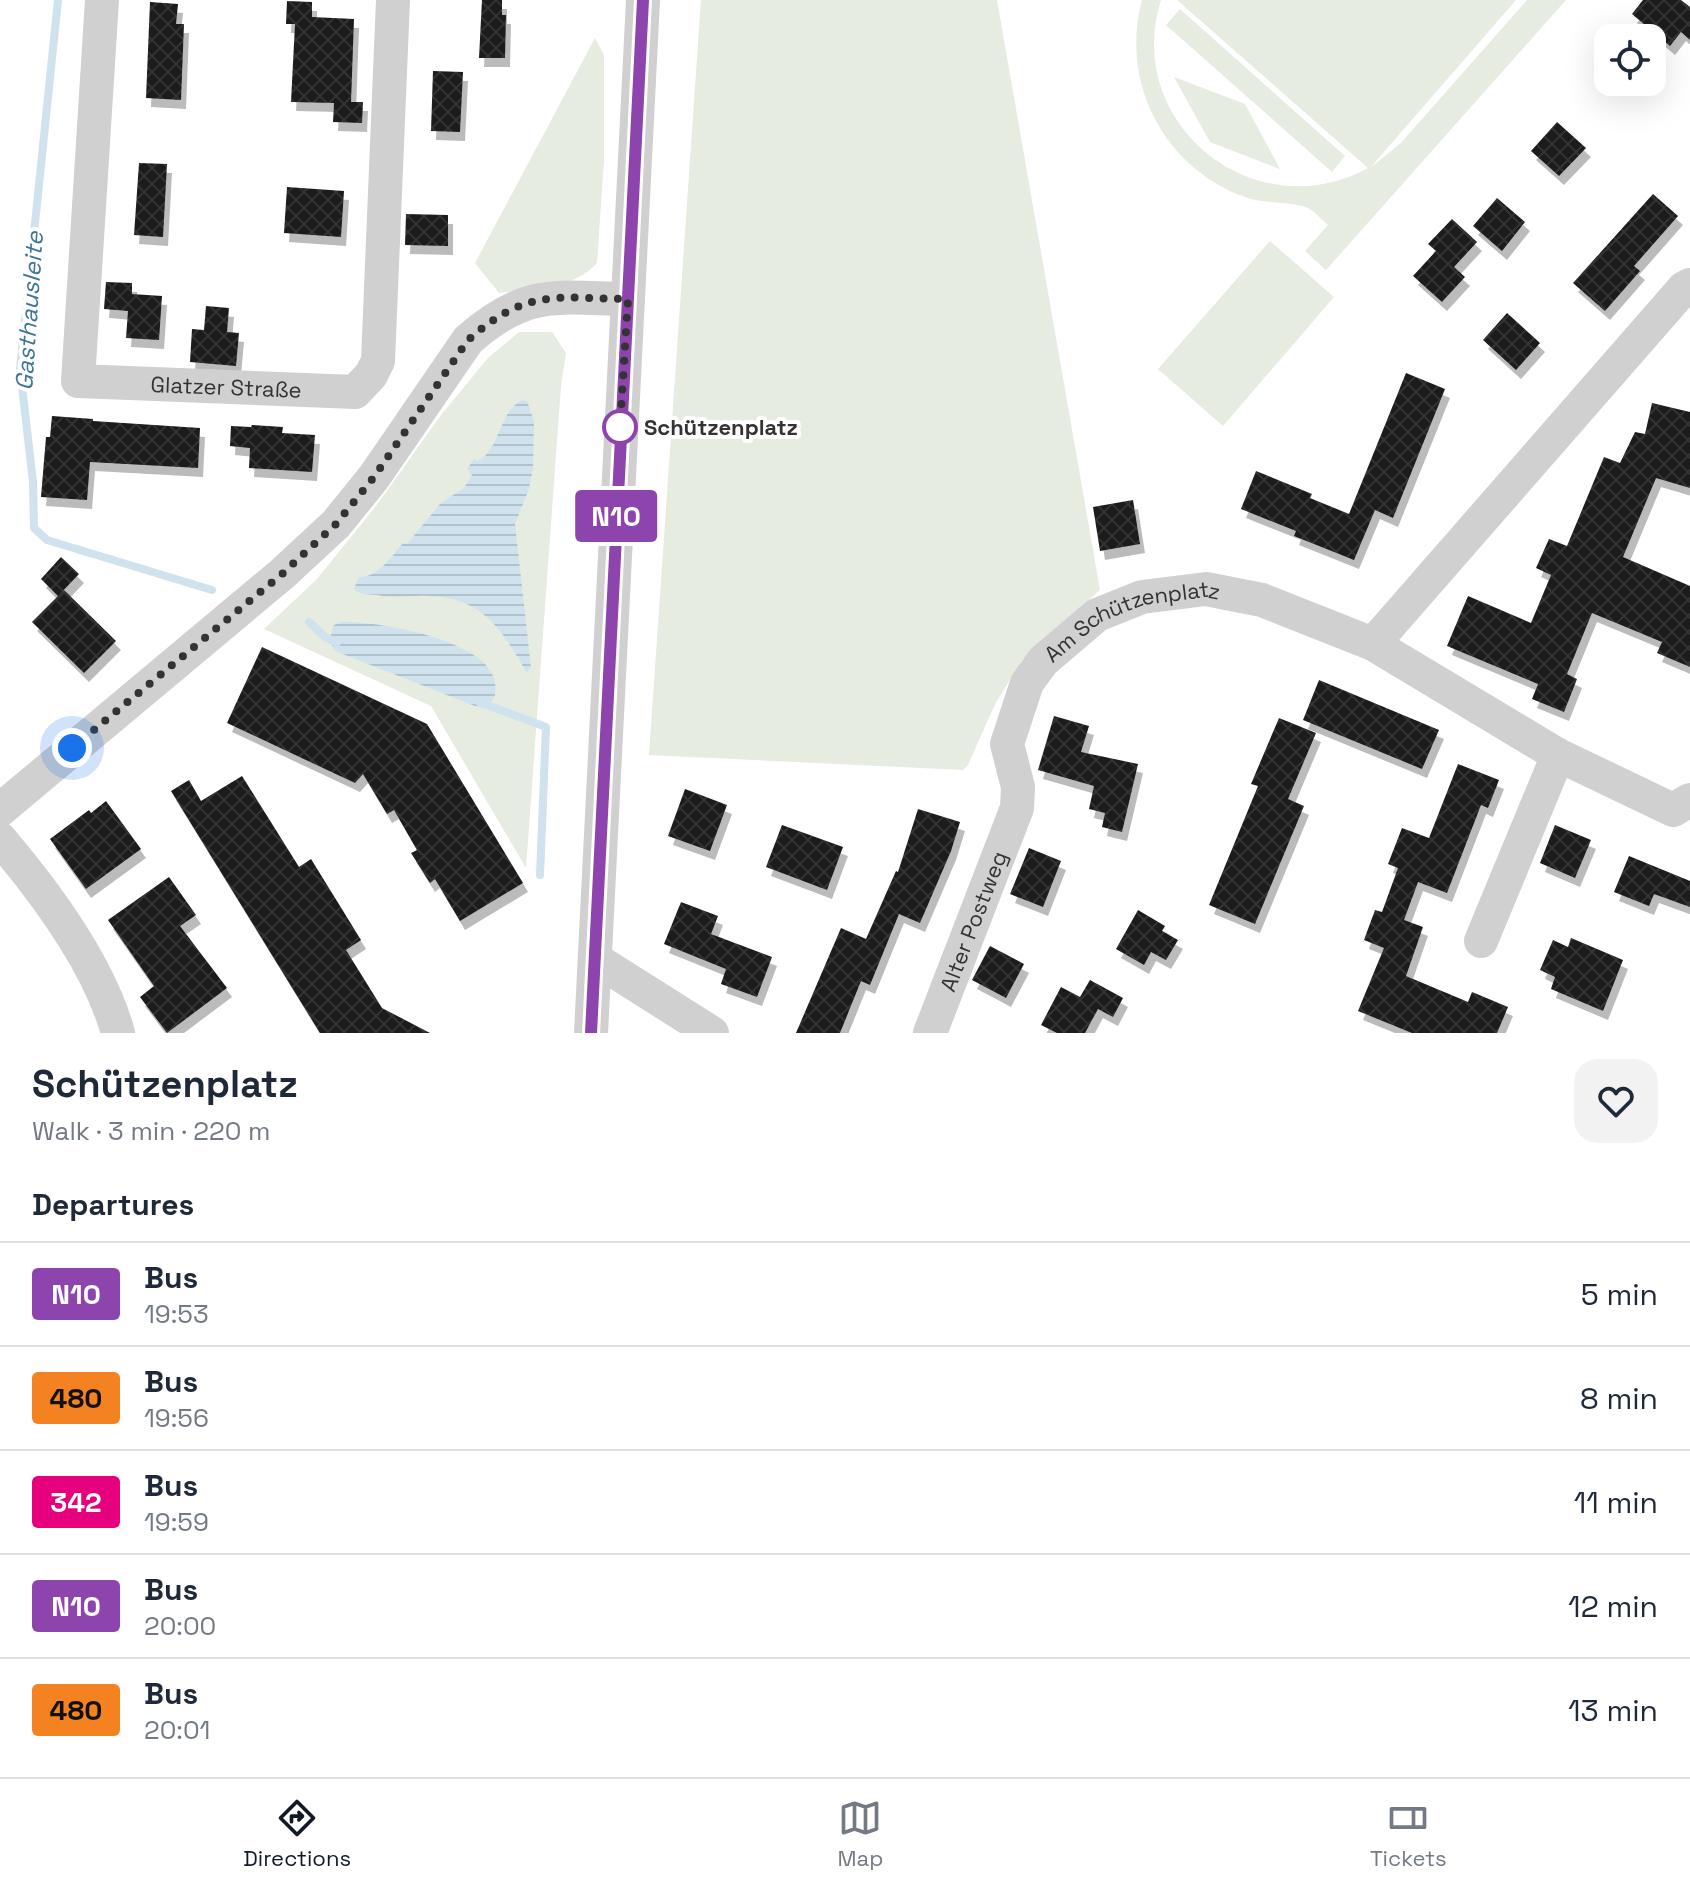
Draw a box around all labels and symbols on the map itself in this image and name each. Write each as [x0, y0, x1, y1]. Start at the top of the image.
water label: Gasthausleite [8, 230, 50, 392]
street label: Glatzer Straße [150, 370, 302, 404]
marker: Schützenplatz [603, 410, 637, 444]
place label: Schützenplatz [644, 413, 798, 441]
line badge: N10 [570, 490, 662, 542]
street label: Am Schützenplatz [1038, 575, 1223, 668]
your location [52, 728, 92, 768]
street label: Alter Postweg [933, 847, 1013, 995]

